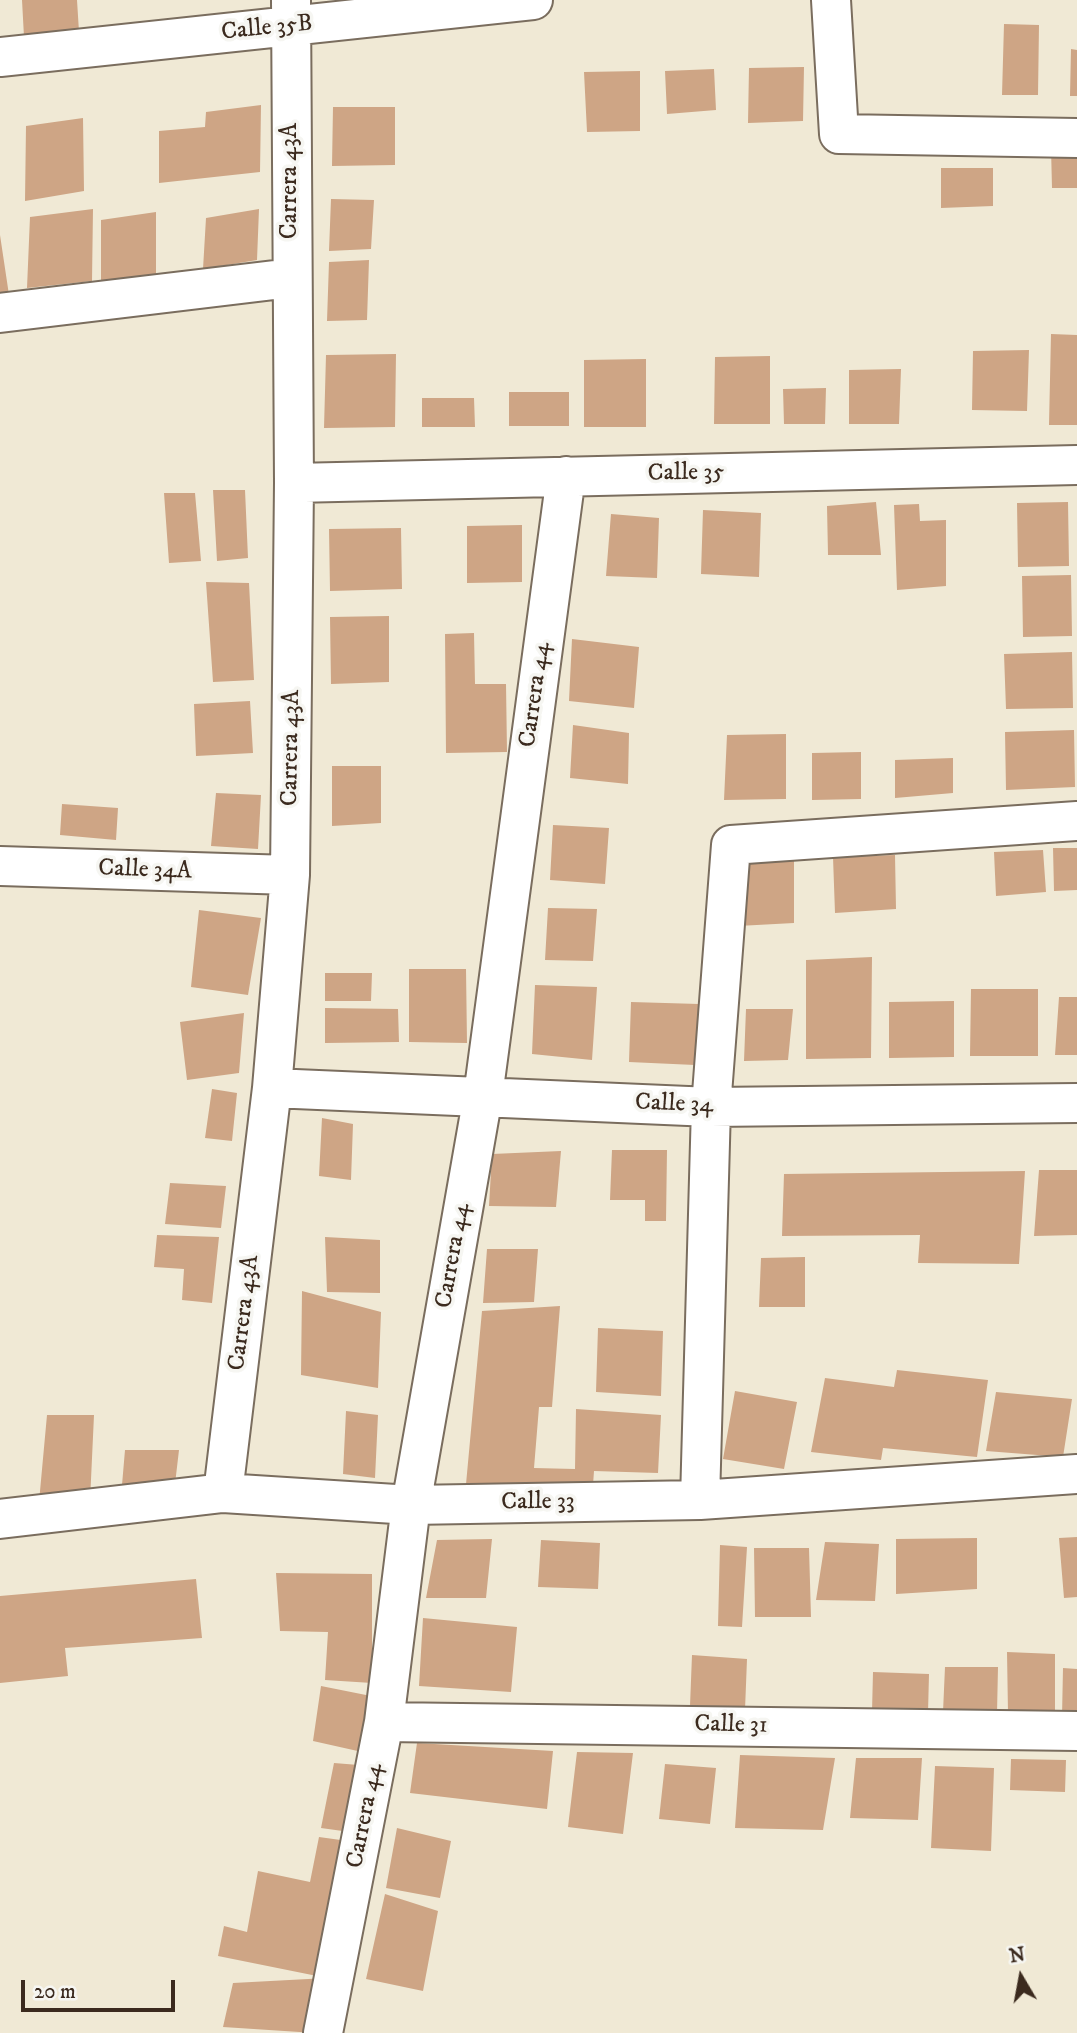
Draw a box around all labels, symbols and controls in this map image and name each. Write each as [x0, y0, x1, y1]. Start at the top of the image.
street label: Calle 35B [220, 10, 314, 48]
street label: Carrera 43A [277, 123, 305, 239]
street label: Calle 35 [648, 459, 724, 489]
street label: Carrera 44 [514, 641, 558, 749]
street label: Carrera 43A [277, 690, 307, 806]
street label: Calle 34A [98, 855, 192, 887]
street label: Calle 34 [634, 1089, 714, 1121]
street label: Carrera 44 [431, 1201, 477, 1311]
street label: Carrera 43A [224, 1254, 266, 1372]
street label: Calle 33 [501, 1488, 575, 1518]
street label: Calle 31 [694, 1711, 768, 1741]
street label: Carrera 44 [342, 1761, 390, 1871]
north arrow [986, 1942, 1056, 2012]
text: N [1008, 1943, 1027, 1969]
scale bar [24, 1966, 178, 2010]
text: 20 m [34, 1979, 76, 2005]

